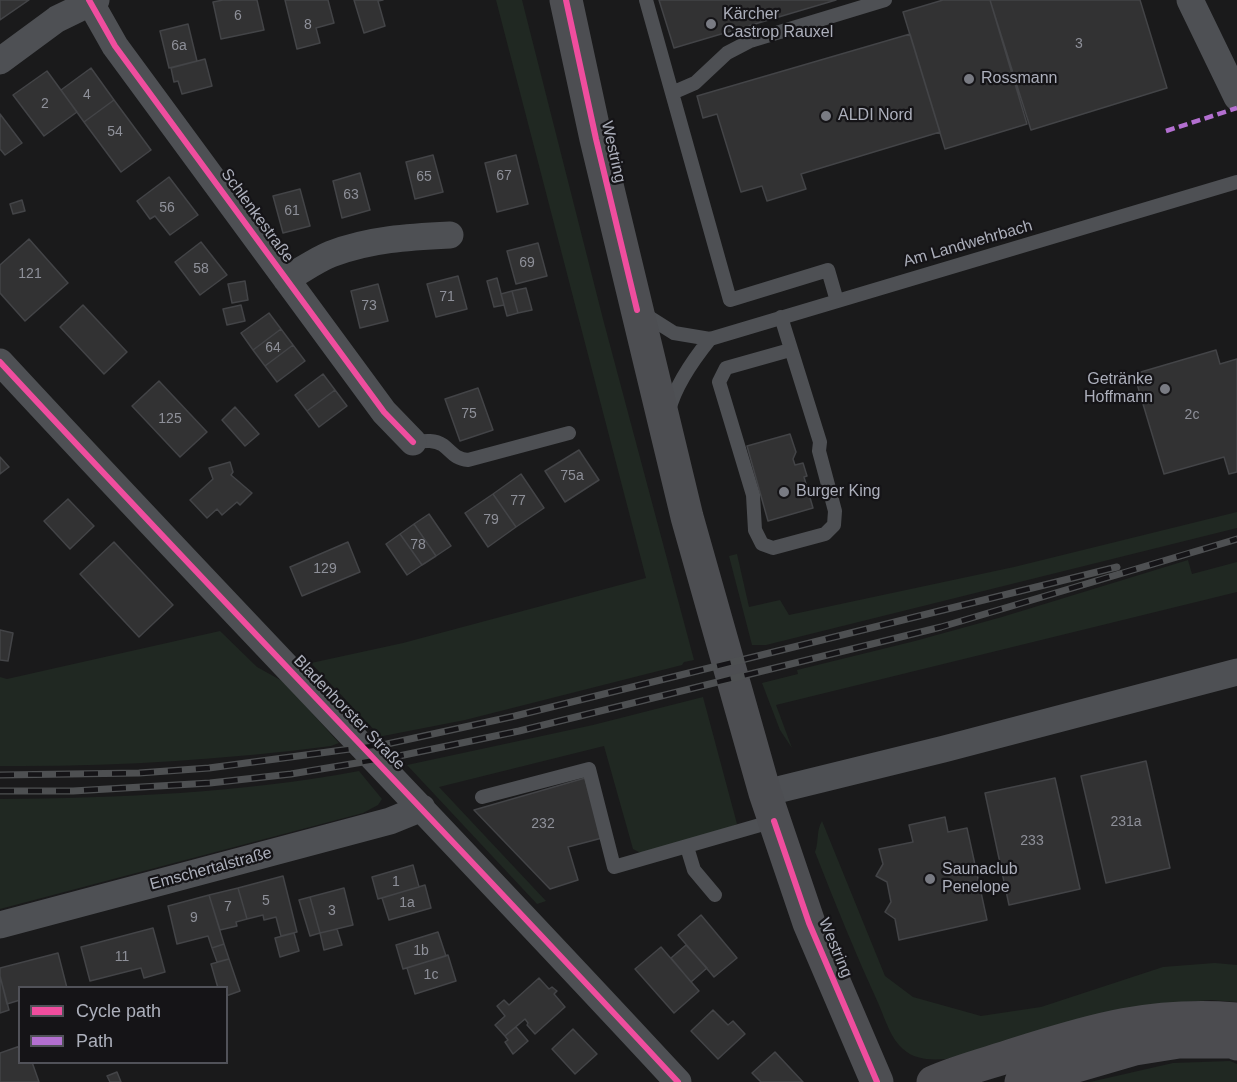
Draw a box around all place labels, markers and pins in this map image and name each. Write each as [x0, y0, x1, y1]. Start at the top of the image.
place label: Kärcher Castrop Rauxel [723, 5, 833, 43]
marker: Kärcher Castrop Rauxel [704, 17, 718, 31]
place label: Rossmann [981, 69, 1057, 89]
marker: Rossmann [962, 72, 976, 86]
place label: ALDI Nord [838, 106, 913, 126]
marker: ALDI Nord [819, 109, 833, 123]
place label: Getränke Hoffmann [1084, 370, 1153, 408]
marker: Getränke Hoffmann [1158, 382, 1172, 396]
place label: Burger King [796, 482, 880, 502]
marker: Burger King [777, 485, 791, 499]
place label: Saunaclub Penelope [942, 860, 1018, 898]
marker: Saunaclub Penelope [923, 872, 937, 886]

